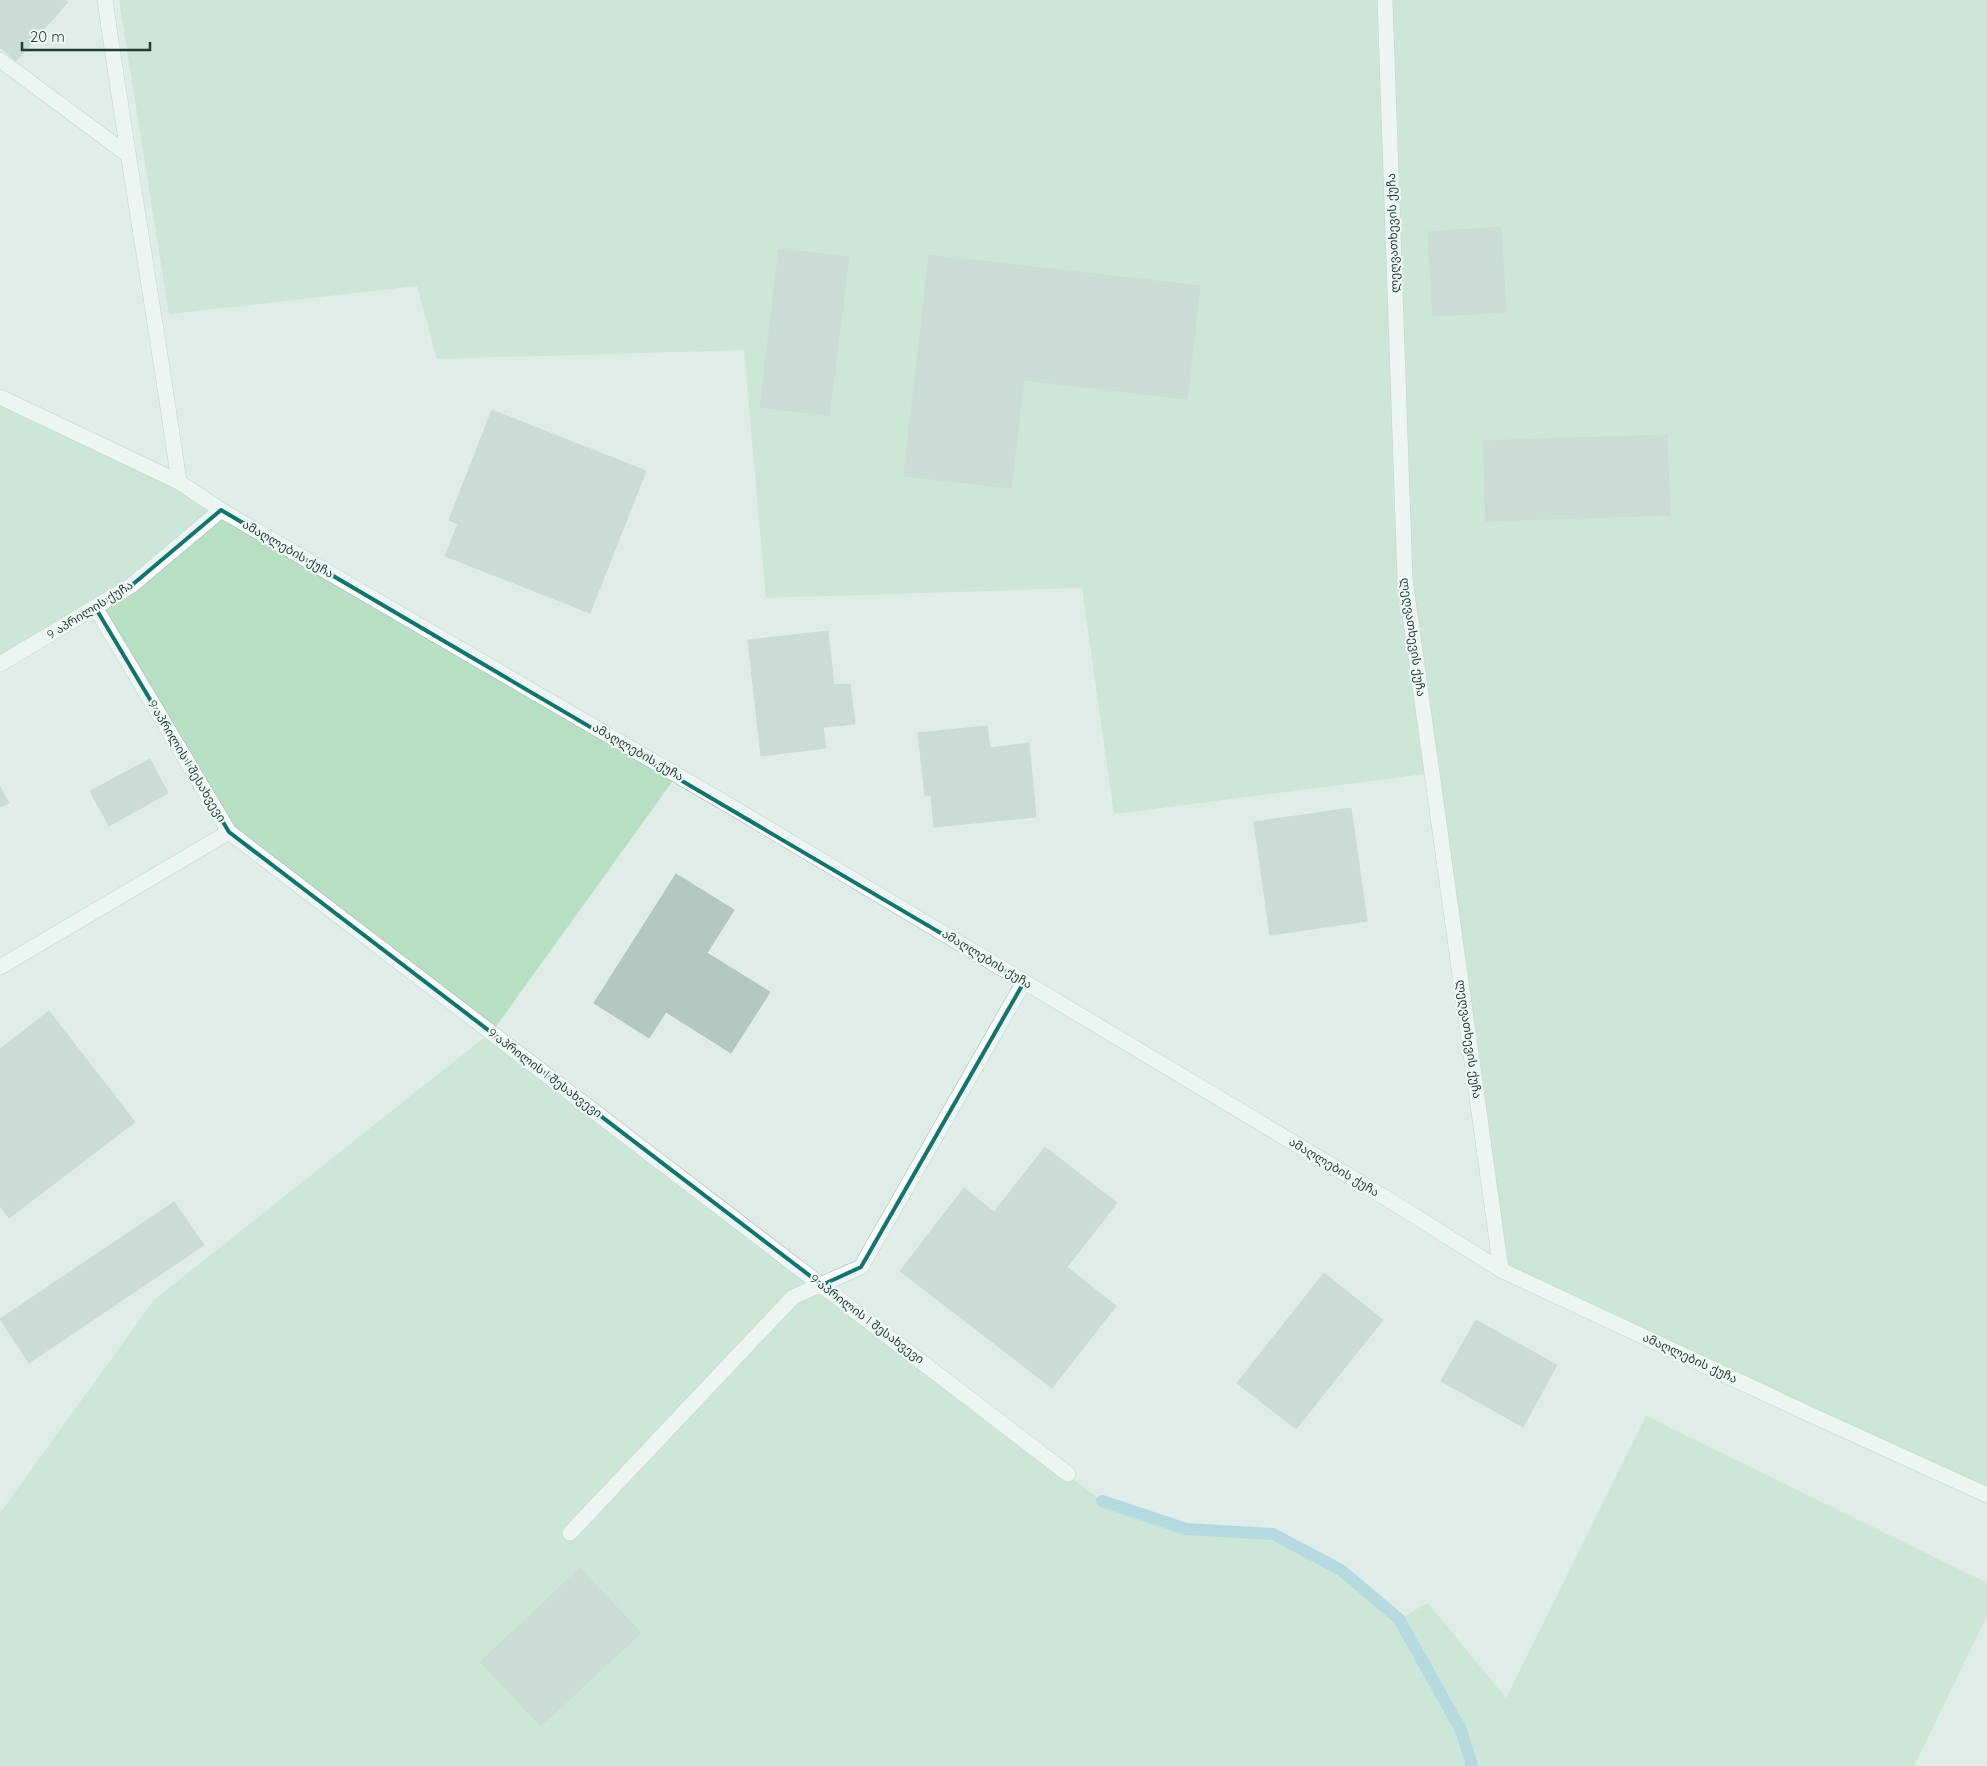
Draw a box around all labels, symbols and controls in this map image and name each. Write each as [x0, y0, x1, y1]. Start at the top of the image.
scale bar [22, 20, 150, 52]
text: 20 m [30, 27, 65, 46]
street label: ლეღვათხევის ქუჩა [1383, 173, 1403, 293]
street label: ამაღლების ქუჩა [239, 516, 337, 582]
street label: 9 აპრილის ქუჩა [44, 577, 136, 643]
street label: ლეღვათხევის ქუჩა [1397, 577, 1429, 697]
street label: 9 აპრილის I შესახვევი [144, 697, 230, 825]
street label: ამაღლების ქუჩა [589, 719, 687, 785]
street label: ამაღლების ქუჩა [939, 926, 1035, 992]
street label: ლეღვათხევის ქუჩა [1453, 979, 1485, 1099]
street label: 9 აპრილის I შესახვევი [484, 1025, 606, 1121]
street label: ამაღლების ქუჩა [1286, 1134, 1382, 1200]
street label: 9 აპრილის I შესახვევი [806, 1271, 928, 1367]
street label: ამაღლების ქუჩა [1640, 1329, 1740, 1387]

